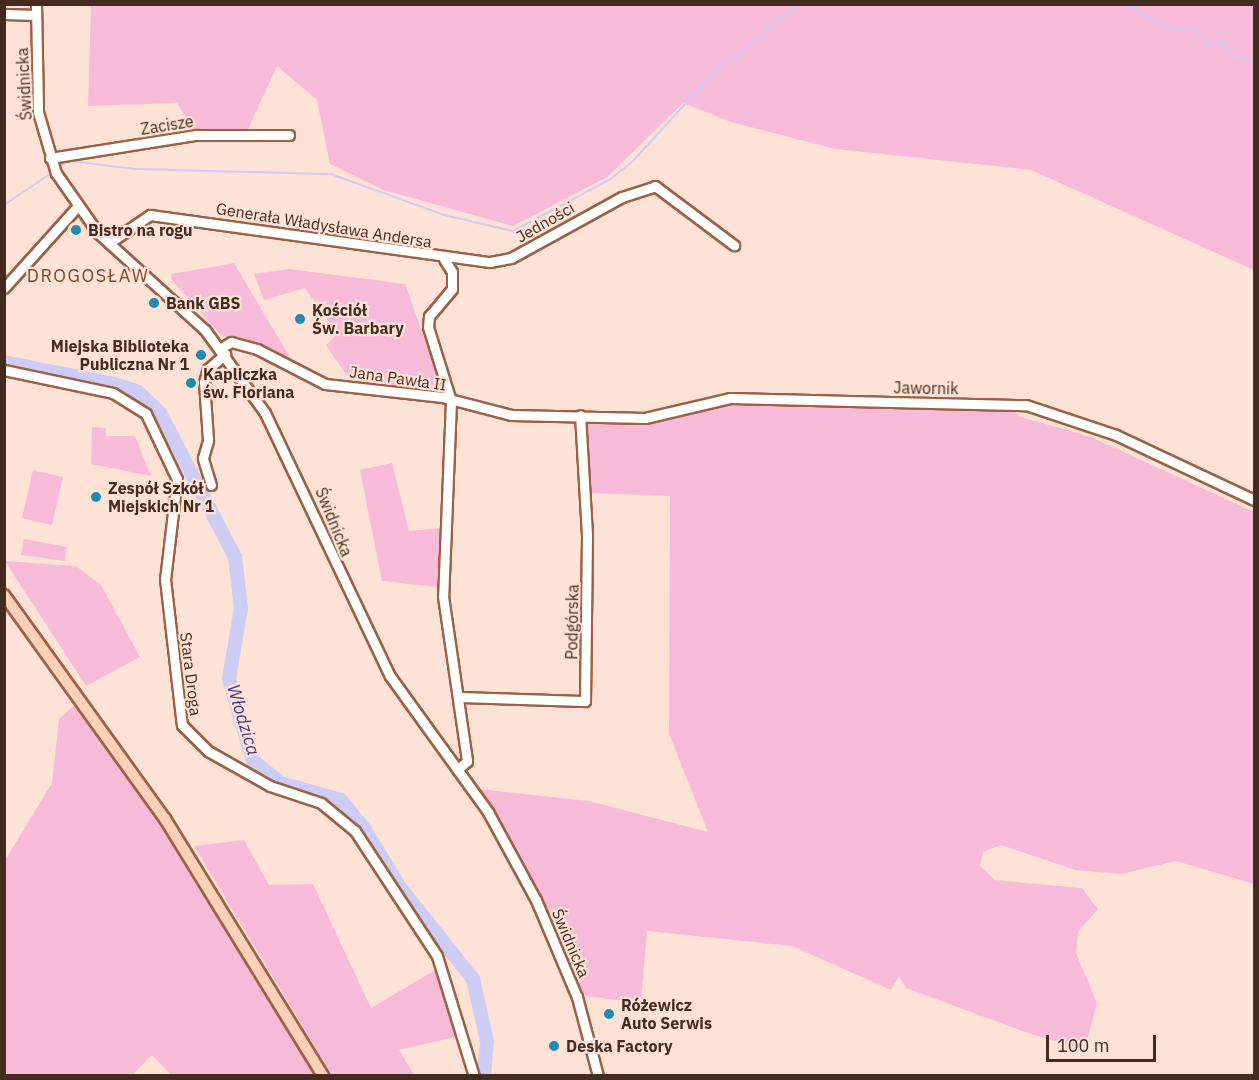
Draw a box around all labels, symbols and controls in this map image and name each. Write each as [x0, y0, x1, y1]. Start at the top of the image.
street label: Świdnicka [13, 47, 35, 121]
street label: Zacisze [139, 111, 195, 139]
street label: Generała Władysława Andersa [215, 198, 433, 252]
street label: Jedności [512, 198, 578, 246]
place label: Bistro na rogu [88, 220, 193, 240]
marker: Bistro na rogu [69, 223, 83, 237]
district label: DROGOSŁAW [27, 265, 149, 287]
place label: Bank GBS [166, 293, 240, 313]
marker: Bank GBS [147, 296, 161, 310]
place label: Kościół Św. Barbary [312, 300, 404, 338]
marker: Kościół Św. Barbary [293, 312, 307, 326]
place label: Miejska Biblioteka Publiczna Nr 1 [51, 336, 189, 374]
marker: Miejska Biblioteka Publiczna Nr 1 [194, 348, 208, 362]
street label: Jana Pawła II [348, 362, 448, 394]
place label: Kapliczka św. Floriana [203, 364, 294, 402]
marker: Kapliczka św. Floriana [184, 376, 198, 390]
street label: Jawornik [893, 378, 959, 398]
place label: Zespół Szkół Miejskich Nr 1 [108, 478, 214, 516]
street label: Świdnicka [311, 485, 357, 559]
marker: Zespół Szkół Miejskich Nr 1 [89, 490, 103, 504]
street label: Podgórska [562, 584, 582, 660]
street label: Stara Droga [176, 631, 206, 717]
water label: Włodzica [222, 682, 264, 758]
street label: Świdnicka [548, 906, 594, 980]
place label: Różewicz Auto Serwis [621, 995, 712, 1033]
marker: Różewicz Auto Serwis [602, 1007, 616, 1021]
scale bar [1049, 1023, 1158, 1061]
text: 100 m [1057, 1034, 1109, 1057]
place label: Deska Factory [566, 1036, 673, 1056]
marker: Deska Factory [547, 1039, 561, 1053]

